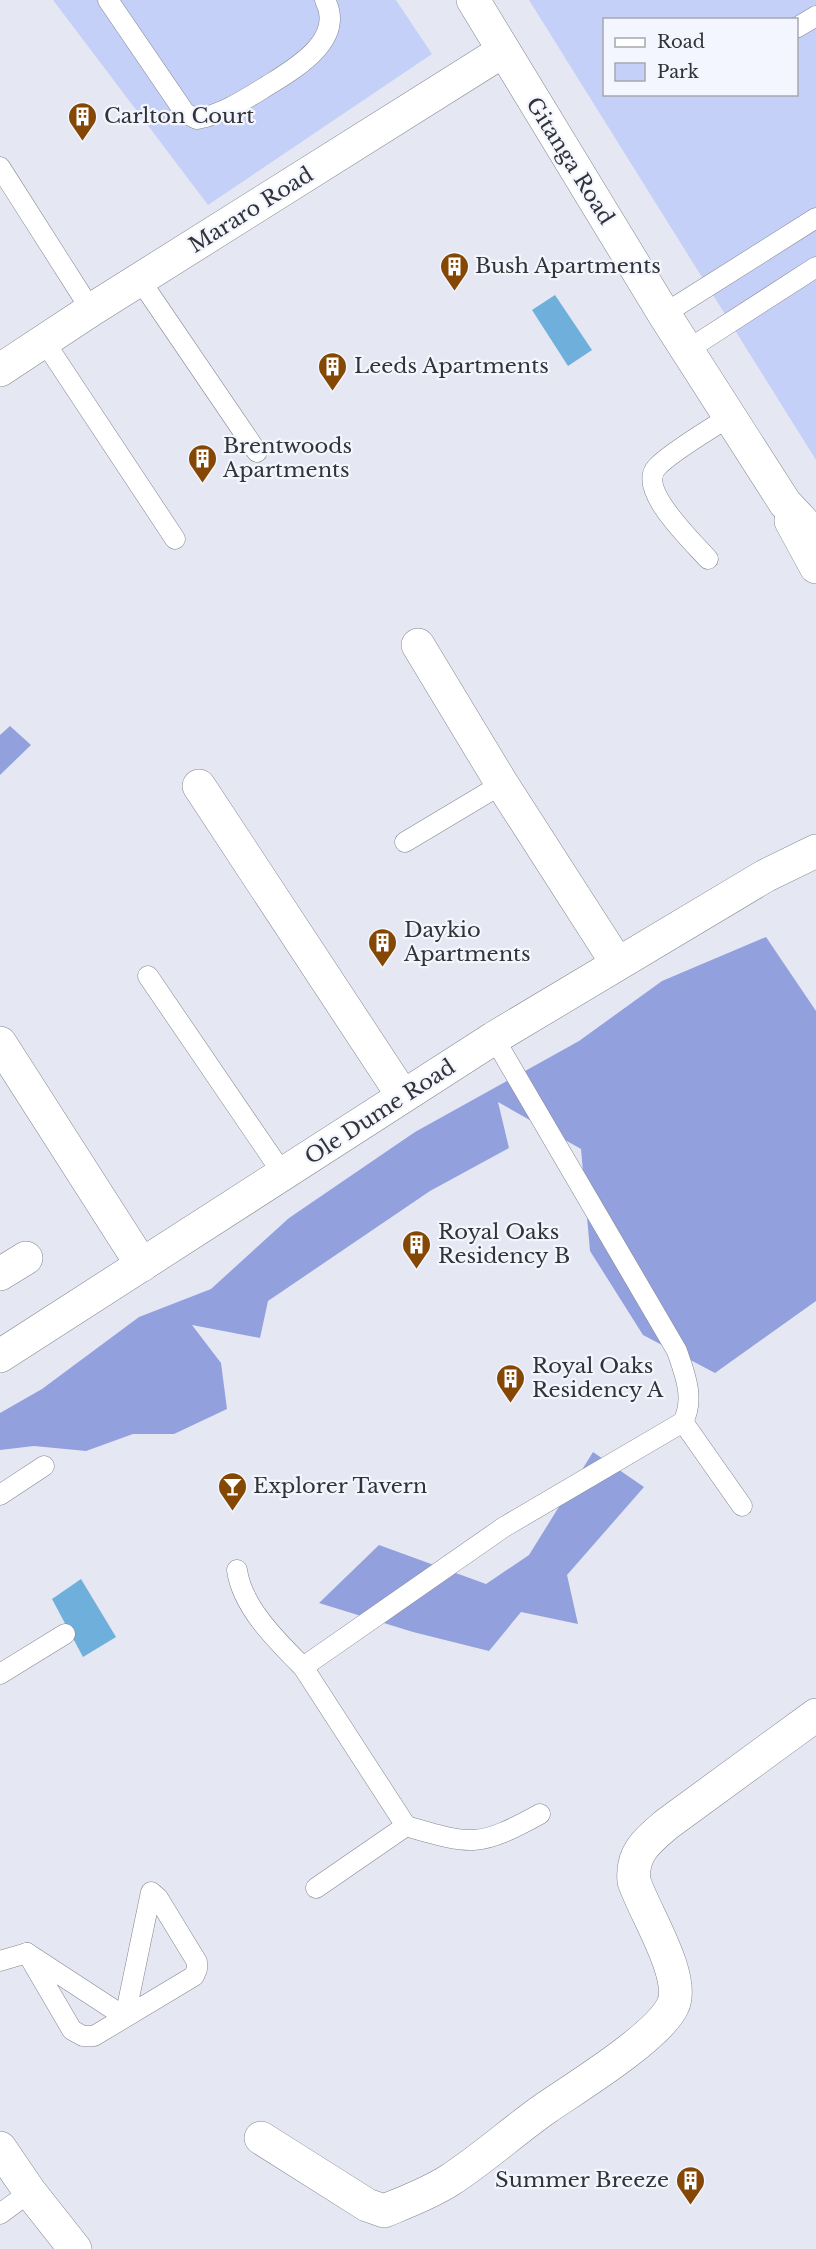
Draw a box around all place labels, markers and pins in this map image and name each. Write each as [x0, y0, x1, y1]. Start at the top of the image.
building icon: Carlton Court [67, 100, 99, 142]
place label: Carlton Court [104, 103, 254, 129]
building icon: Bush Apartments [438, 250, 470, 292]
place label: Bush Apartments [475, 253, 661, 279]
building icon: Leeds Apartments [317, 350, 349, 392]
place label: Leeds Apartments [354, 353, 549, 379]
place label: Brentwoods Apartments [222, 433, 352, 483]
building icon: Brentwoods Apartments [186, 442, 218, 484]
place label: Daykio Apartments [403, 917, 531, 967]
building icon: Daykio Apartments [367, 926, 399, 968]
place label: Royal Oaks Residency B [438, 1219, 570, 1269]
building icon: Royal Oaks Residency B [401, 1228, 433, 1270]
place label: Royal Oaks Residency A [532, 1353, 664, 1403]
building icon: Royal Oaks Residency A [495, 1362, 527, 1404]
bar icon: Explorer Tavern [216, 1470, 248, 1512]
place label: Explorer Tavern [253, 1473, 427, 1499]
building icon: Summer Breeze [674, 2164, 706, 2206]
place label: Summer Breeze [495, 2167, 669, 2193]

